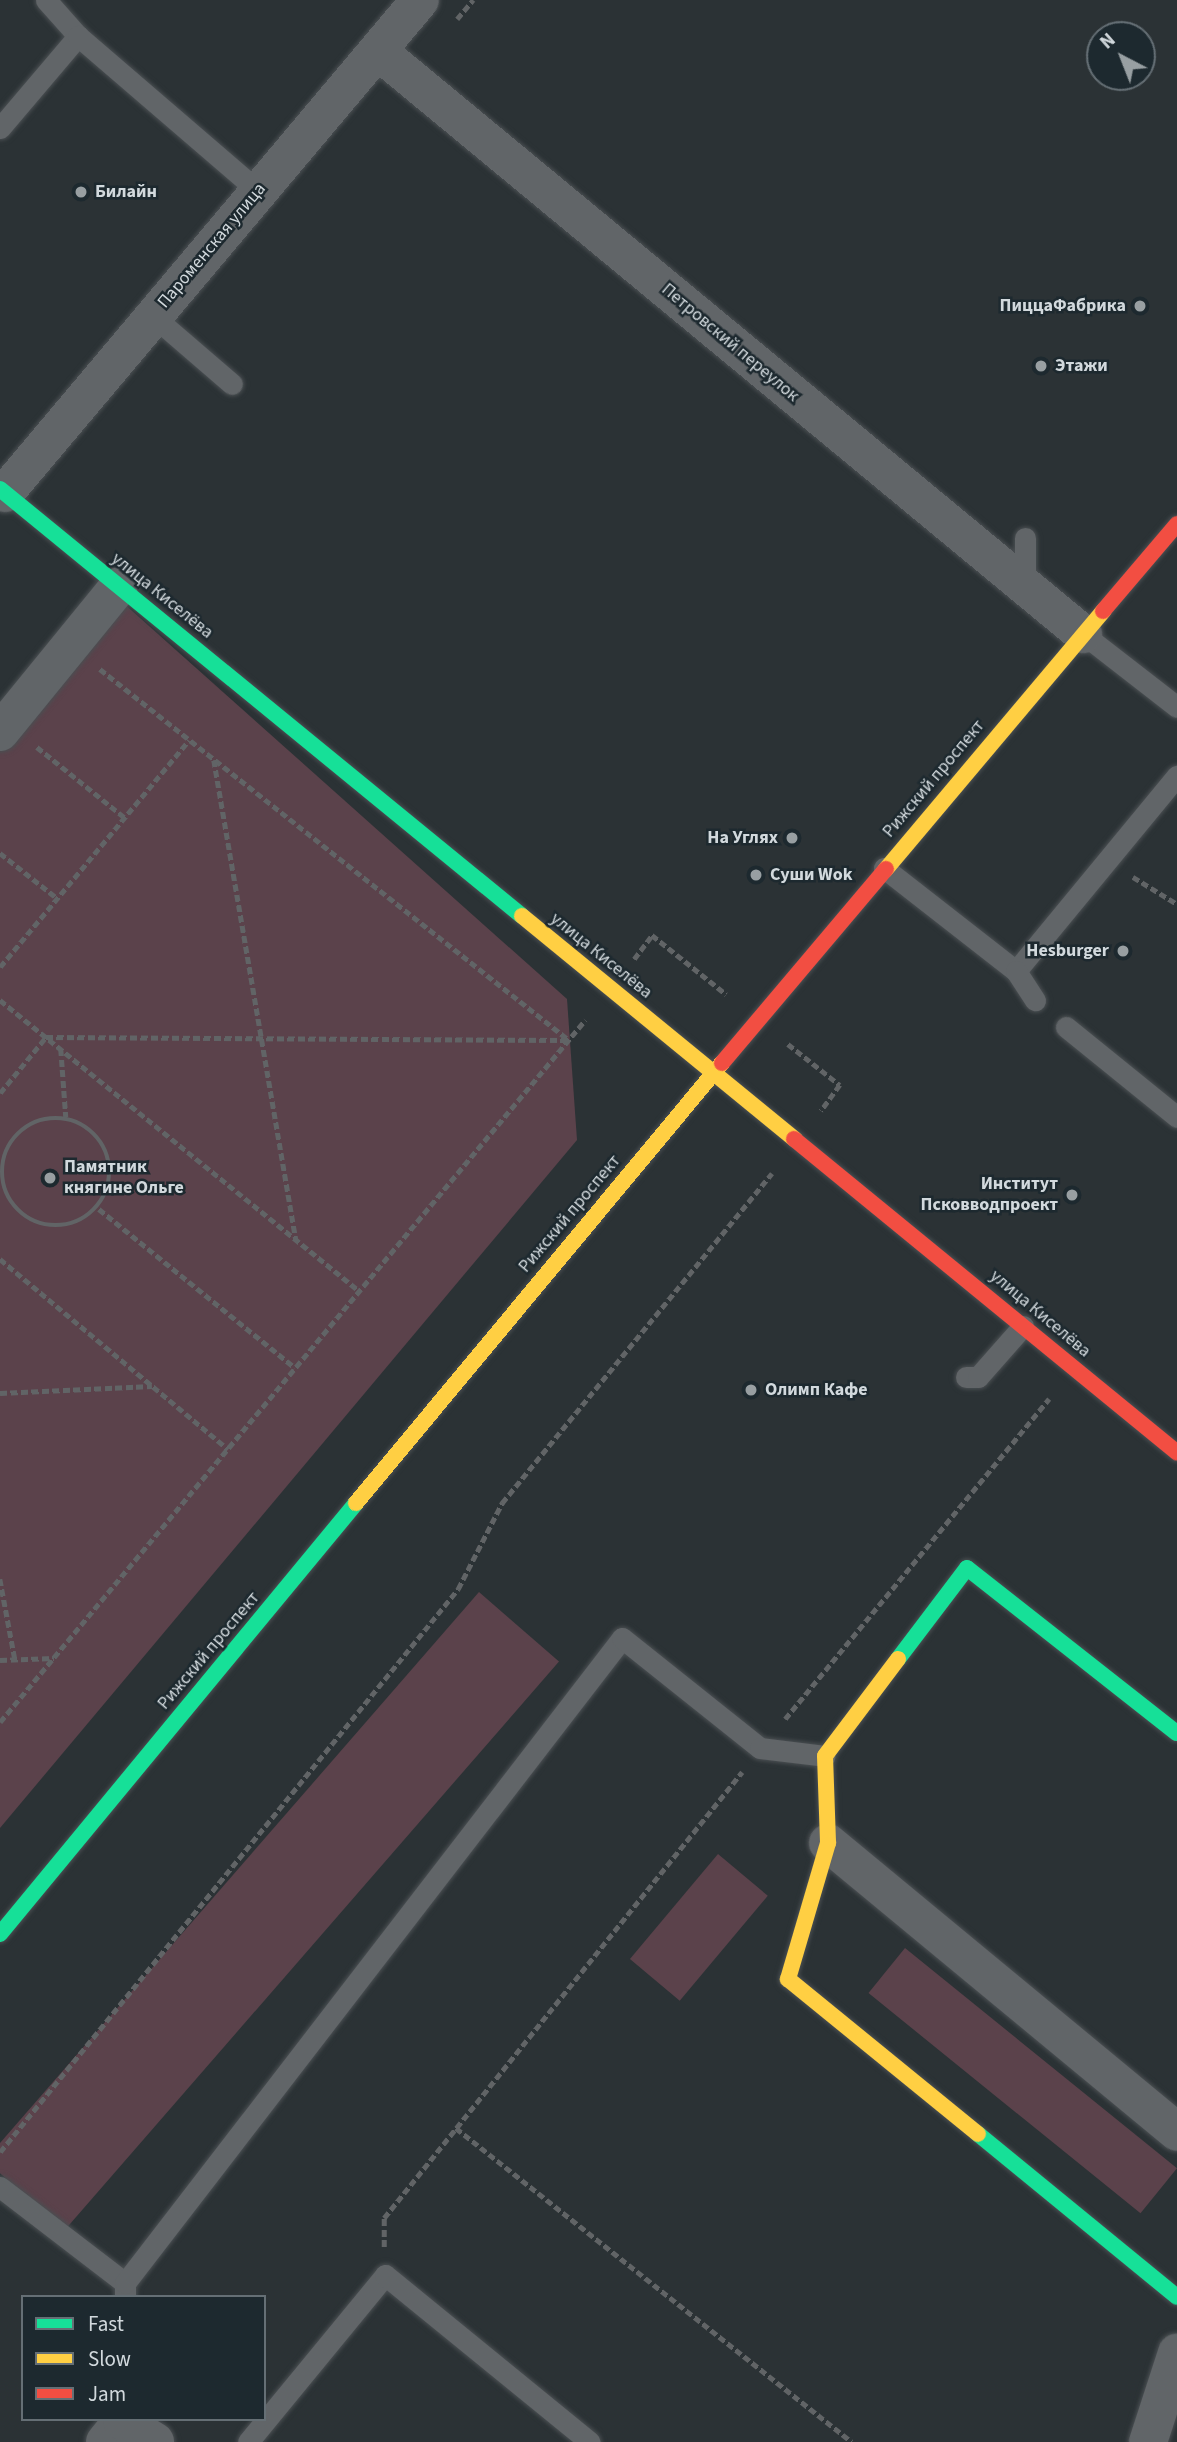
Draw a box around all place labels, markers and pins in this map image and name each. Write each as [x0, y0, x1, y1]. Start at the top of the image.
place label: Билайн [95, 181, 157, 203]
marker: Билайн [73, 184, 89, 200]
place label: ПиццаФабрика [1000, 295, 1126, 317]
marker: ПиццаФабрика [1132, 298, 1148, 314]
place label: Этажи [1055, 355, 1108, 377]
marker: Этажи [1033, 358, 1049, 374]
place label: На Углях [707, 827, 778, 849]
marker: На Углях [784, 830, 800, 846]
place label: Суши Wok [770, 864, 853, 886]
marker: Суши Wok [748, 867, 764, 883]
place label: Hesburger [1026, 940, 1109, 962]
marker: Hesburger [1115, 943, 1131, 959]
place label: Памятник княгине Ольге [64, 1157, 184, 1200]
marker: Памятник княгине Ольге [42, 1170, 58, 1186]
place label: Институт Псковводпроект [921, 1174, 1058, 1216]
marker: Институт Псковводпроект [1064, 1187, 1080, 1203]
place label: Олимп Кафе [765, 1379, 868, 1401]
marker: Олимп Кафе [743, 1382, 759, 1398]

